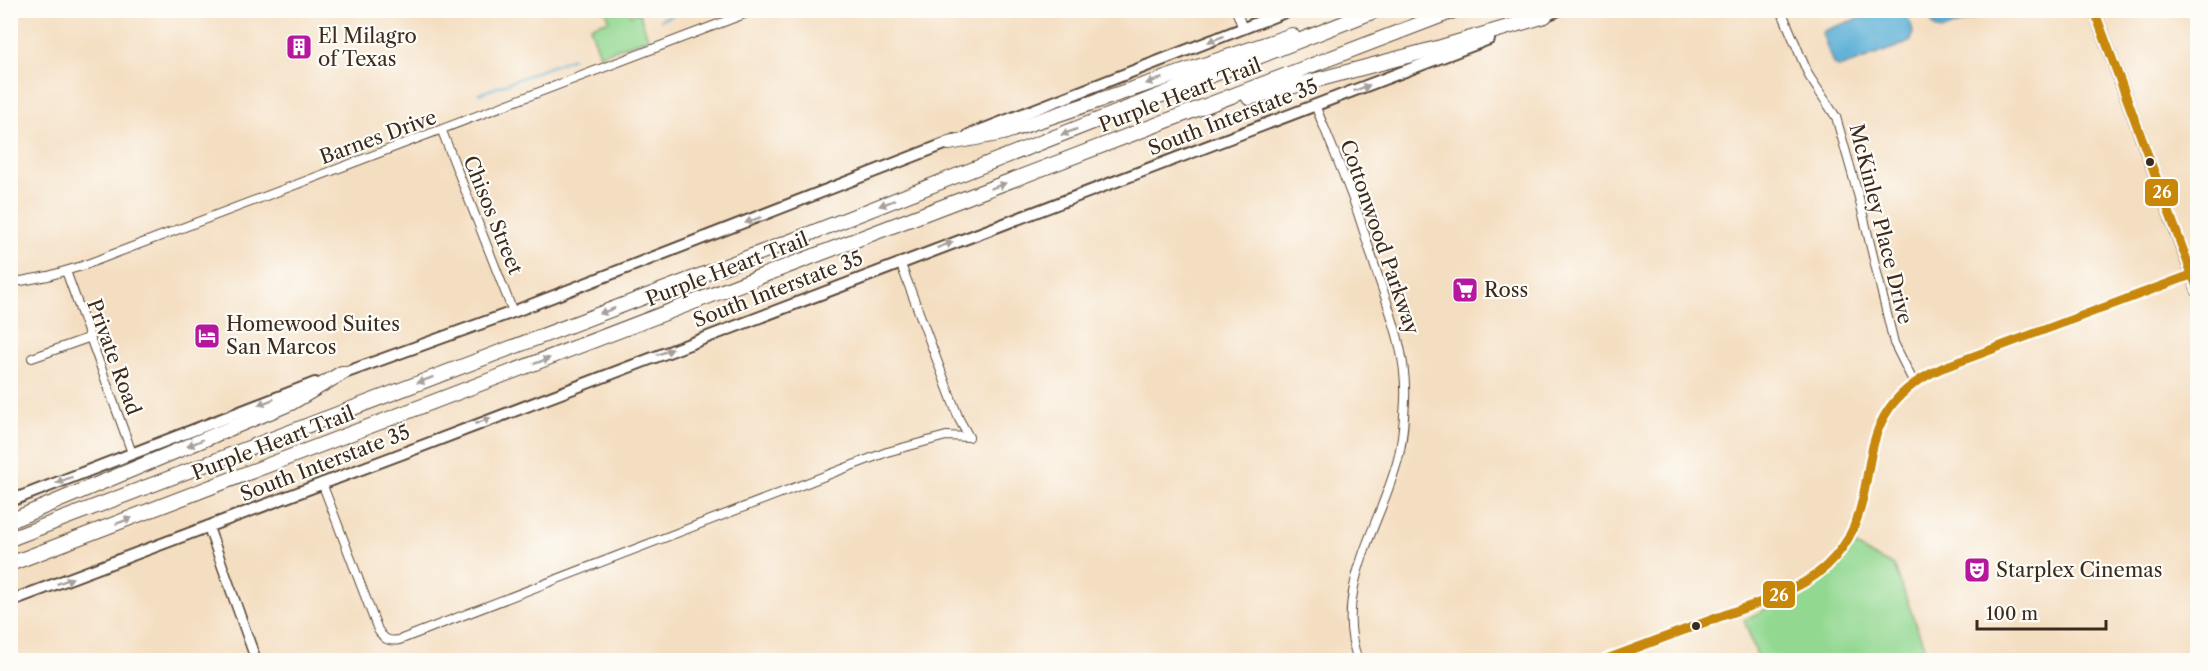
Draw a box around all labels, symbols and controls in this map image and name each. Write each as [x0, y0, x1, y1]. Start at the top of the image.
place label: El Milagro of Texas [318, 24, 417, 71]
building icon: El Milagro of Texas [284, 32, 314, 62]
one-way arrow [1207, 35, 1225, 44]
street label: Purple Heart Trail [1095, 53, 1265, 137]
street label: South Interstate 35 [1145, 74, 1321, 160]
one-way arrow [1145, 77, 1163, 87]
one-way arrow [1353, 82, 1371, 92]
street label: Barnes Drive [316, 105, 440, 169]
street label: McKinley Place Drive [1844, 121, 1918, 327]
one-way arrow [1060, 127, 1078, 137]
street label: Cottonwood Parkway [1335, 137, 1425, 338]
street label: Chisos Street [458, 152, 528, 278]
unlabelled marker [2144, 156, 2156, 168]
line badge: 26 [2144, 178, 2179, 207]
one-way arrow [989, 181, 1007, 190]
text: 26 [2152, 182, 2172, 202]
one-way arrow [878, 198, 896, 208]
one-way arrow [744, 216, 762, 225]
street label: Purple Heart Trail [642, 227, 812, 311]
one-way arrow [937, 240, 955, 250]
street label: South Interstate 35 [690, 246, 866, 332]
supermarket icon: Ross [1450, 275, 1480, 305]
place label: Ross [1484, 278, 1528, 302]
street label: Private Road [82, 296, 146, 418]
one-way arrow [598, 306, 616, 316]
place label: Homewood Suites San Marcos [226, 312, 400, 359]
hotel icon: Homewood Suites San Marcos [192, 321, 222, 351]
one-way arrow [656, 347, 674, 356]
one-way arrow [533, 356, 551, 366]
one-way arrow [416, 376, 434, 386]
one-way arrow [257, 398, 275, 408]
street label: Purple Heart Trail [188, 401, 358, 485]
one-way arrow [474, 416, 492, 426]
street label: South Interstate 35 [237, 420, 413, 506]
one-way arrow [185, 438, 203, 448]
one-way arrow [55, 476, 73, 485]
one-way arrow [115, 515, 133, 525]
theatre icon: Starplex Cinemas [1962, 555, 1992, 585]
place label: Starplex Cinemas [1996, 558, 2163, 582]
one-way arrow [56, 575, 74, 585]
line badge: 26 [1762, 580, 1796, 609]
text: 26 [1769, 585, 1789, 605]
scale bar [1977, 593, 2106, 631]
text: 100 m [1986, 603, 2038, 625]
unlabelled marker [1690, 620, 1702, 632]

